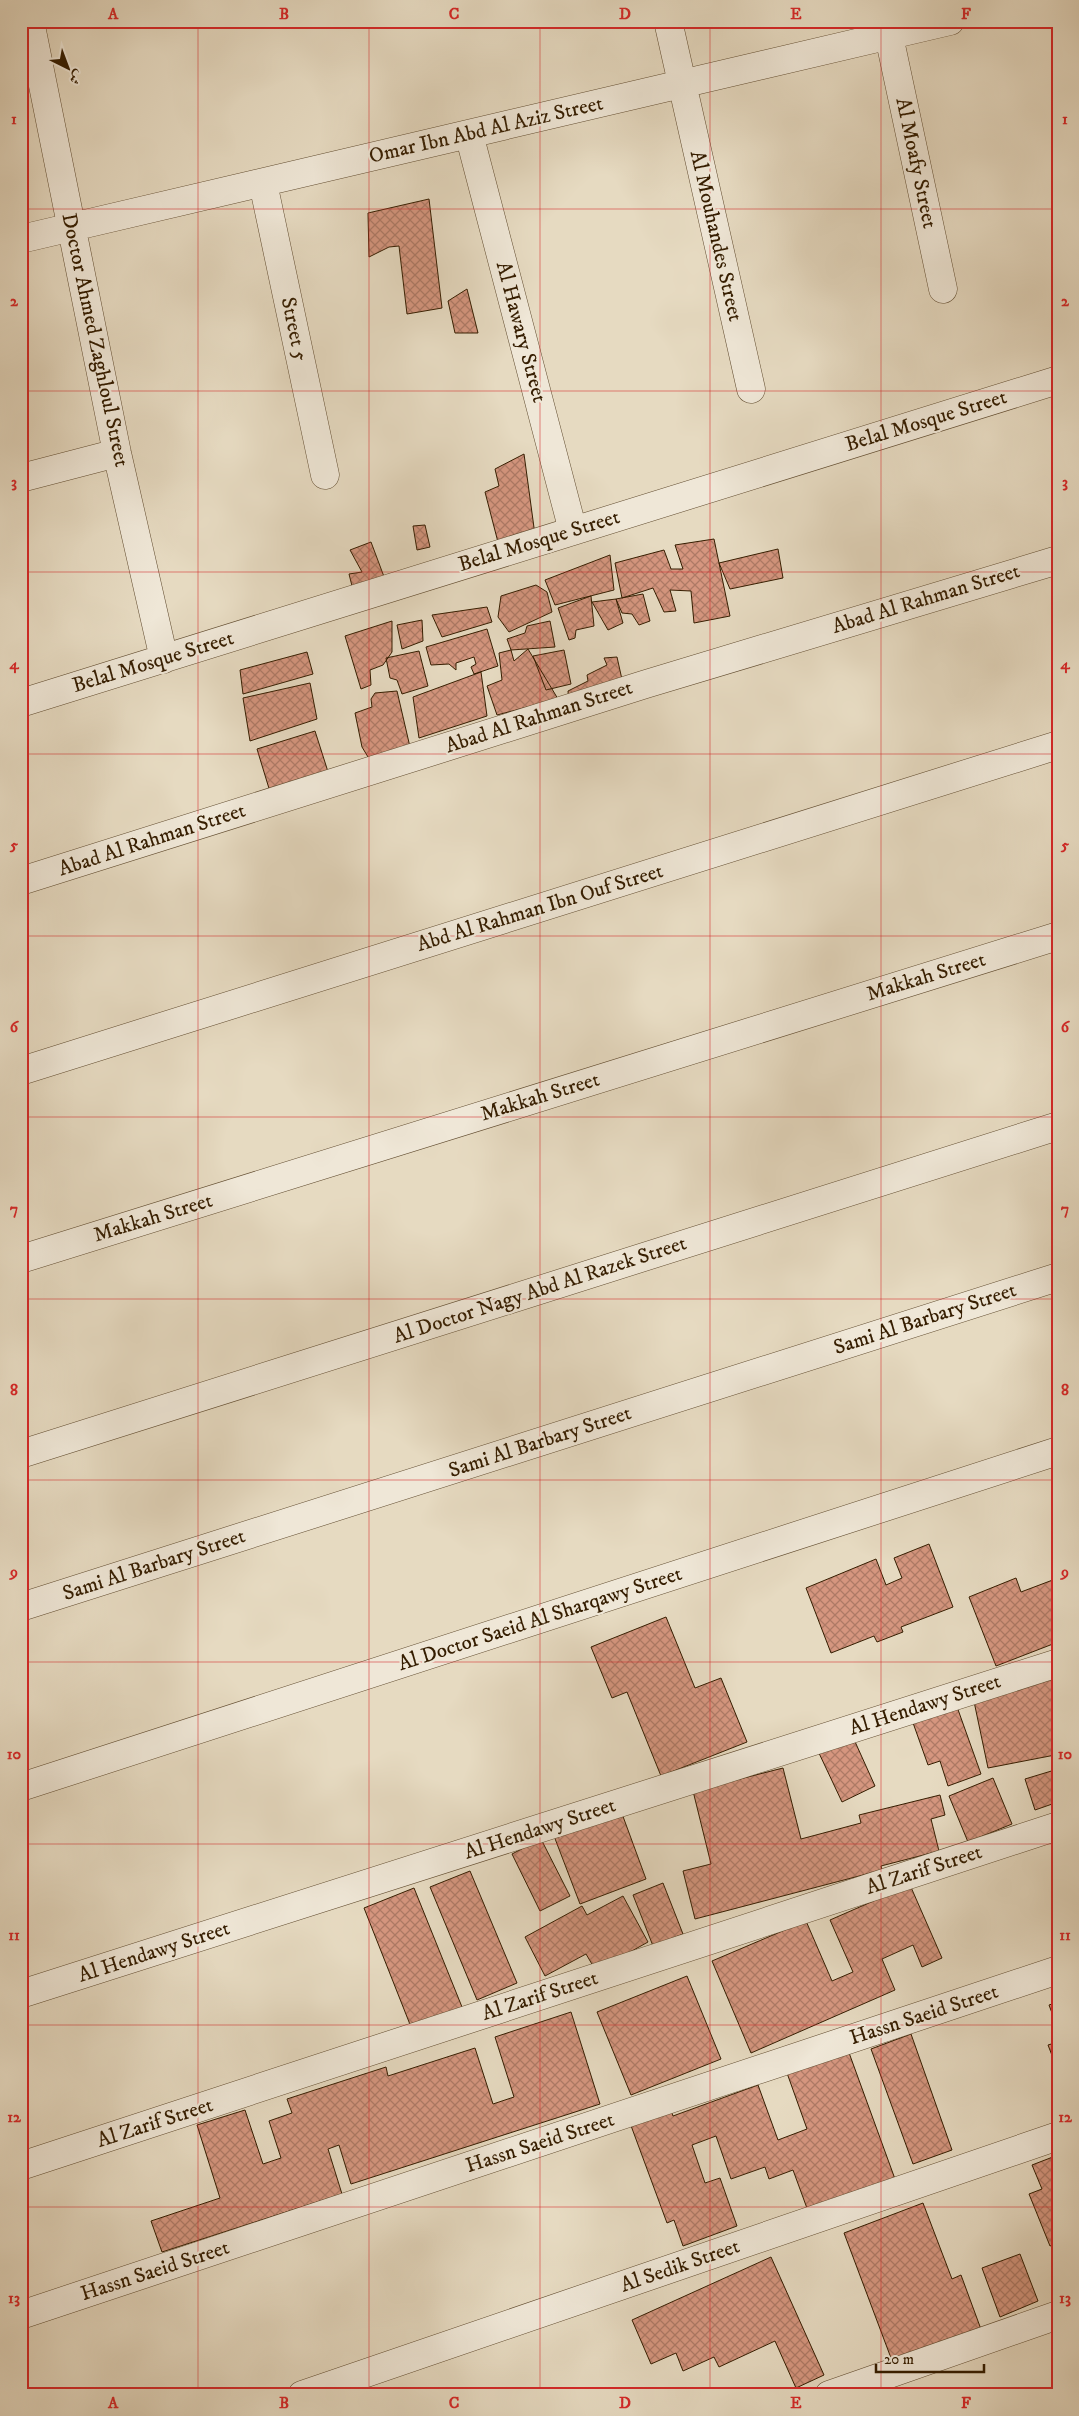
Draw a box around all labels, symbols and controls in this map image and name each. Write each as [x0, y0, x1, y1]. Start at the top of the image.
text: A [107, 4, 119, 24]
text: B [279, 4, 289, 24]
text: C [449, 4, 459, 24]
text: D [619, 4, 631, 24]
text: E [790, 4, 802, 24]
text: F [961, 4, 971, 24]
north arrow [42, 42, 92, 92]
text: ش [65, 66, 87, 88]
street label: Omar Ibn Abd Al Aziz Street [366, 90, 606, 170]
street label: Al Moafy Street [889, 95, 943, 231]
text: 1 [11, 109, 17, 129]
text: 1 [1062, 109, 1068, 129]
street label: Al Mouhandes Street [684, 148, 748, 324]
street label: Doctor Ahmed Zaghloul Street [55, 211, 135, 469]
street label: Al Hawary Street [490, 259, 552, 406]
text: 2 [10, 291, 19, 311]
text: 2 [1061, 291, 1070, 311]
street label: Street 5 [275, 295, 313, 363]
street label: Belal Mosque Street [842, 384, 1010, 458]
text: 3 [11, 472, 17, 492]
text: 3 [1062, 472, 1068, 492]
street label: Belal Mosque Street [455, 504, 623, 578]
street label: Abad Al Rahman Street [829, 558, 1023, 640]
street label: Belal Mosque Street [69, 625, 237, 699]
text: 4 [8, 654, 19, 674]
text: 4 [1059, 654, 1070, 674]
street label: Abad Al Rahman Street [442, 674, 636, 759]
street label: Abad Al Rahman Street [55, 797, 249, 882]
text: 5 [9, 835, 18, 855]
text: 5 [1060, 835, 1069, 855]
street label: Abd Al Rahman Ibn Ouf Street [414, 858, 667, 958]
street label: Makkah Street [863, 947, 989, 1007]
text: 6 [10, 1017, 20, 1037]
text: 6 [1061, 1017, 1071, 1037]
street label: Makkah Street [477, 1067, 603, 1127]
street label: Makkah Street [90, 1188, 216, 1248]
text: 7 [10, 1199, 18, 1219]
text: 7 [1061, 1199, 1069, 1219]
street label: Al Doctor Nagy Abd Al Razek Street [390, 1230, 690, 1350]
street label: Sami Al Barbary Street [830, 1277, 1020, 1361]
text: 8 [10, 1380, 18, 1400]
text: 8 [1061, 1380, 1069, 1400]
street label: Sami Al Barbary Street [445, 1400, 635, 1484]
street label: Sami Al Barbary Street [59, 1523, 249, 1607]
street label: Al Doctor Saeid Al Sharqawy Street [395, 1561, 685, 1677]
text: 9 [9, 1562, 18, 1582]
text: 9 [1060, 1562, 1069, 1582]
street label: Al Hendawy Street [846, 1668, 1004, 1742]
text: 10 [7, 1744, 22, 1764]
text: 10 [1058, 1744, 1073, 1764]
street label: Al Hendawy Street [461, 1792, 619, 1866]
street label: Al Zarif Street [863, 1839, 986, 1901]
street label: Al Hendawy Street [75, 1915, 233, 1989]
text: 11 [8, 1925, 20, 1945]
text: 11 [1059, 1925, 1071, 1945]
street label: Al Zarif Street [479, 1965, 602, 2027]
street label: Hassn Saeid Street [846, 1979, 1002, 2051]
street label: Al Zarif Street [94, 2092, 217, 2154]
text: 12 [7, 2107, 22, 2127]
street label: Hassn Saeid Street [462, 2107, 618, 2179]
text: 12 [1058, 2107, 1073, 2127]
street label: Al Sedik Street [617, 2233, 743, 2299]
street label: Hassn Saeid Street [77, 2235, 233, 2307]
text: 13 [8, 2288, 20, 2308]
text: 13 [1059, 2288, 1071, 2308]
scale bar [876, 2341, 984, 2373]
text: 20 m [884, 2350, 914, 2369]
text: A [107, 2393, 119, 2413]
text: B [279, 2393, 289, 2413]
text: C [449, 2393, 459, 2413]
text: D [619, 2393, 631, 2413]
text: E [790, 2393, 802, 2413]
text: F [961, 2393, 971, 2413]

